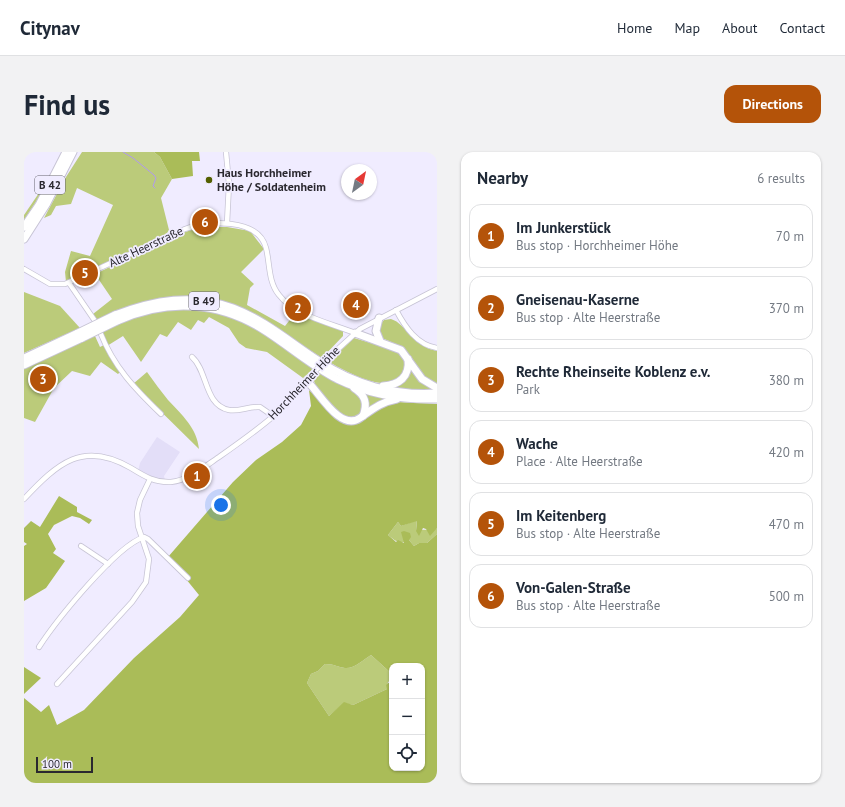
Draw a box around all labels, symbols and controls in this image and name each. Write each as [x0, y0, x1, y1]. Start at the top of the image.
text: Citynav [20, 16, 80, 40]
text: Home [617, 19, 652, 37]
text: Map [674, 19, 700, 37]
text: About [722, 19, 758, 37]
text: Contact [780, 19, 825, 37]
button: Directions [724, 85, 821, 123]
text: Find us [24, 86, 110, 123]
north arrow [341, 164, 377, 200]
place label: Haus Horchheimer Höhe / Soldatenheim [217, 165, 326, 194]
text: Nearby [477, 167, 528, 189]
text: 6 results [757, 170, 805, 187]
marker: Haus Horchheimer Höhe / Soldatenheim [204, 175, 214, 185]
road number: B 42 [35, 176, 65, 194]
pin: 6 [192, 207, 218, 237]
text: Im Junkerstück [516, 218, 611, 237]
street label: Alte Heerstraße [106, 223, 185, 270]
text: 1 [487, 228, 495, 245]
text: 70 m [776, 228, 804, 245]
text: Bus stop · Horchheimer Höhe [516, 237, 678, 254]
pin: 5 [72, 258, 98, 288]
pin: 4 [343, 290, 369, 320]
text: Gneisenau-Kaserne [516, 290, 639, 309]
road number: B 49 [189, 292, 219, 310]
pin: 2 [285, 293, 311, 323]
text: 2 [487, 300, 495, 317]
text: 370 m [769, 300, 804, 317]
text: Bus stop · Alte Heerstraße [516, 309, 660, 326]
street label: Horchheimer Höhe [265, 343, 343, 423]
text: Rechte Rheinseite Koblenz e.v. [516, 362, 711, 381]
pin: 3 [30, 364, 56, 394]
text: 3 [487, 372, 495, 389]
text: 380 m [769, 372, 804, 389]
text: Park [516, 381, 540, 398]
text: Wache [516, 434, 558, 453]
text: 4 [487, 444, 495, 461]
text: 420 m [769, 444, 804, 461]
text: Place · Alte Heerstraße [516, 453, 643, 470]
pin: 1 [184, 461, 210, 491]
your location [211, 495, 231, 515]
text: Im Keitenberg [516, 506, 606, 525]
text: 5 [487, 516, 495, 533]
text: 470 m [769, 516, 804, 533]
text: Bus stop · Alte Heerstraße [516, 525, 660, 542]
text: Von-Galen-Straße [516, 578, 631, 597]
text: 6 [487, 588, 495, 605]
text: 500 m [769, 588, 804, 605]
text: Bus stop · Alte Heerstraße [516, 597, 660, 614]
map controls [389, 663, 425, 771]
button: + [389, 663, 425, 699]
button: − [389, 699, 425, 735]
button: locate [389, 735, 425, 771]
scale bar [36, 755, 93, 774]
text: 100 m [42, 757, 72, 771]

